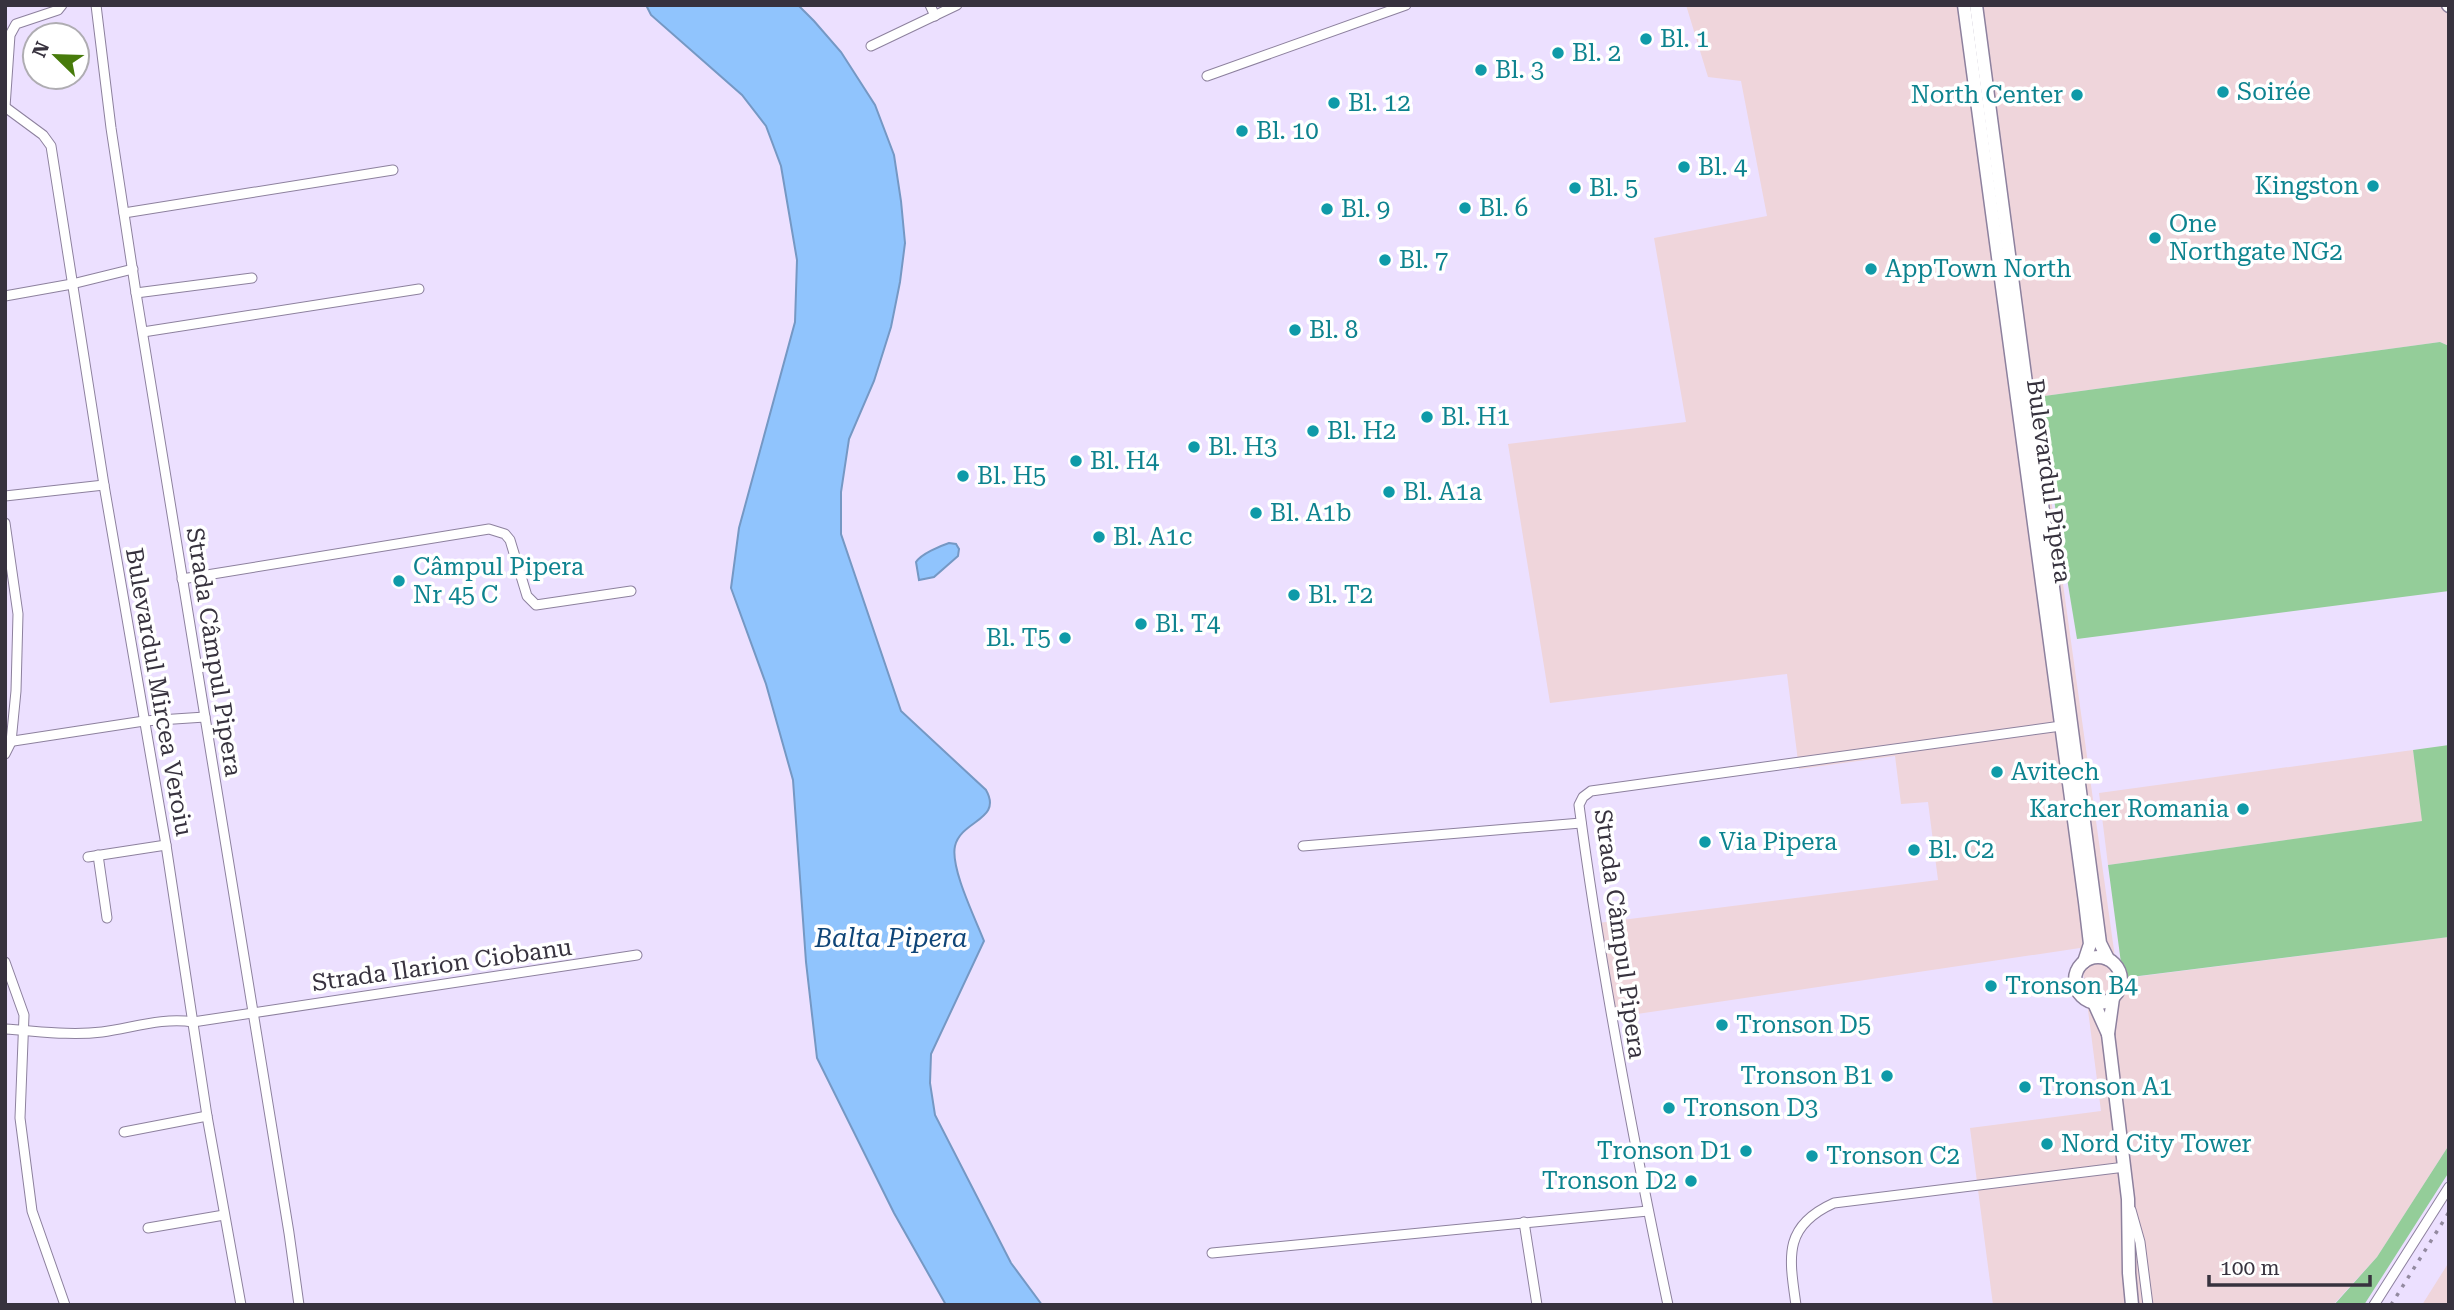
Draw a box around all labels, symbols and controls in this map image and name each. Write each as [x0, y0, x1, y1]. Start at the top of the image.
north arrow [21, 21, 91, 91]
place label: Bl. 1 [1660, 25, 1709, 53]
marker: Bl. 1 [1638, 31, 1654, 47]
text: N [27, 38, 54, 61]
place label: Bl. 2 [1572, 39, 1621, 67]
marker: Bl. 2 [1550, 45, 1566, 61]
place label: Bl. 3 [1495, 56, 1544, 84]
marker: Bl. 3 [1473, 62, 1489, 78]
place label: Soirée [2237, 78, 2311, 106]
place label: North Center [1911, 81, 2063, 109]
marker: Soirée [2215, 84, 2231, 100]
marker: North Center [2069, 87, 2085, 103]
place label: Bl. 12 [1348, 89, 1411, 117]
marker: Bl. 12 [1326, 95, 1342, 111]
place label: Bl. 10 [1256, 117, 1319, 145]
marker: Bl. 10 [1234, 123, 1250, 139]
place label: Bl. 4 [1698, 153, 1748, 181]
marker: Bl. 4 [1676, 159, 1692, 175]
place label: Kingston [2255, 172, 2359, 200]
place label: Bl. 5 [1589, 174, 1638, 202]
marker: Kingston [2365, 178, 2381, 194]
marker: Bl. 5 [1567, 180, 1583, 196]
place label: Bl. 6 [1479, 194, 1528, 222]
place label: Bl. 9 [1341, 195, 1390, 223]
marker: Bl. 6 [1457, 200, 1473, 216]
marker: Bl. 9 [1319, 201, 1335, 217]
place label: One Northgate NG2 [2169, 210, 2343, 266]
marker: One Northgate NG2 [2147, 230, 2163, 246]
place label: Bl. 7 [1399, 246, 1448, 274]
marker: Bl. 7 [1377, 252, 1393, 268]
place label: AppTown North [1885, 255, 2072, 283]
marker: AppTown North [1863, 261, 1879, 277]
place label: Bl. 8 [1309, 316, 1358, 344]
marker: Bl. 8 [1287, 322, 1303, 338]
street label: Bulevardul Pipera [2021, 377, 2077, 585]
place label: Bl. H1 [1441, 403, 1510, 431]
marker: Bl. H1 [1419, 409, 1435, 425]
place label: Bl. H2 [1327, 417, 1396, 445]
marker: Bl. H2 [1305, 423, 1321, 439]
place label: Bl. H3 [1208, 433, 1277, 461]
marker: Bl. H3 [1186, 439, 1202, 455]
place label: Bl. H4 [1090, 447, 1160, 475]
marker: Bl. H4 [1068, 453, 1084, 469]
place label: Bl. H5 [977, 462, 1046, 490]
marker: Bl. H5 [955, 468, 971, 484]
place label: Bl. A1a [1403, 478, 1482, 506]
marker: Bl. A1a [1381, 484, 1397, 500]
place label: Bl. A1b [1270, 499, 1351, 527]
marker: Bl. A1b [1248, 505, 1264, 521]
place label: Bl. A1c [1113, 523, 1192, 551]
street label: Strada Câmpul Pipera [180, 526, 248, 778]
marker: Bl. A1c [1091, 529, 1107, 545]
street label: Bulevardul Mircea Veroiu [120, 546, 198, 838]
place label: Câmpul Pipera Nr 45 C [413, 553, 584, 609]
marker: Câmpul Pipera Nr 45 C [391, 573, 407, 589]
place label: Bl. T2 [1308, 581, 1373, 609]
marker: Bl. T2 [1286, 587, 1302, 603]
place label: Bl. T4 [1155, 610, 1221, 638]
marker: Bl. T4 [1133, 616, 1149, 632]
place label: Bl. T5 [986, 624, 1051, 652]
marker: Bl. T5 [1057, 630, 1073, 646]
place label: Avitech [2011, 758, 2100, 786]
marker: Avitech [1989, 764, 2005, 780]
place label: Karcher Romania [2029, 795, 2229, 823]
marker: Karcher Romania [2235, 801, 2251, 817]
street label: Strada Câmpul Pipera [1589, 807, 1651, 1061]
place label: Via Pipera [1719, 828, 1837, 856]
marker: Via Pipera [1697, 834, 1713, 850]
place label: Bl. C2 [1928, 836, 1994, 864]
marker: Bl. C2 [1906, 842, 1922, 858]
water label: Balta Pipera [814, 923, 967, 953]
street label: Strada Ilarion Ciobanu [310, 933, 574, 997]
place label: Tronson B4 [2005, 972, 2138, 1000]
marker: Tronson B4 [1983, 978, 1999, 994]
place label: Tronson D5 [1736, 1011, 1871, 1039]
marker: Tronson D5 [1714, 1017, 1730, 1033]
place label: Tronson B1 [1740, 1062, 1873, 1090]
marker: Tronson B1 [1879, 1068, 1895, 1084]
place label: Tronson A1 [2039, 1073, 2172, 1101]
marker: Tronson A1 [2017, 1079, 2033, 1095]
place label: Tronson D3 [1683, 1094, 1818, 1122]
marker: Tronson D3 [1661, 1100, 1677, 1116]
place label: Nord City Tower [2061, 1130, 2252, 1158]
marker: Nord City Tower [2039, 1136, 2055, 1152]
place label: Tronson D1 [1597, 1137, 1732, 1165]
place label: Tronson C2 [1826, 1142, 1960, 1170]
marker: Tronson D1 [1738, 1143, 1754, 1159]
marker: Tronson C2 [1804, 1148, 1820, 1164]
place label: Tronson D2 [1542, 1167, 1677, 1195]
marker: Tronson D2 [1683, 1173, 1699, 1189]
scale bar [2209, 1244, 2370, 1288]
text: 100 m [2220, 1256, 2280, 1280]

